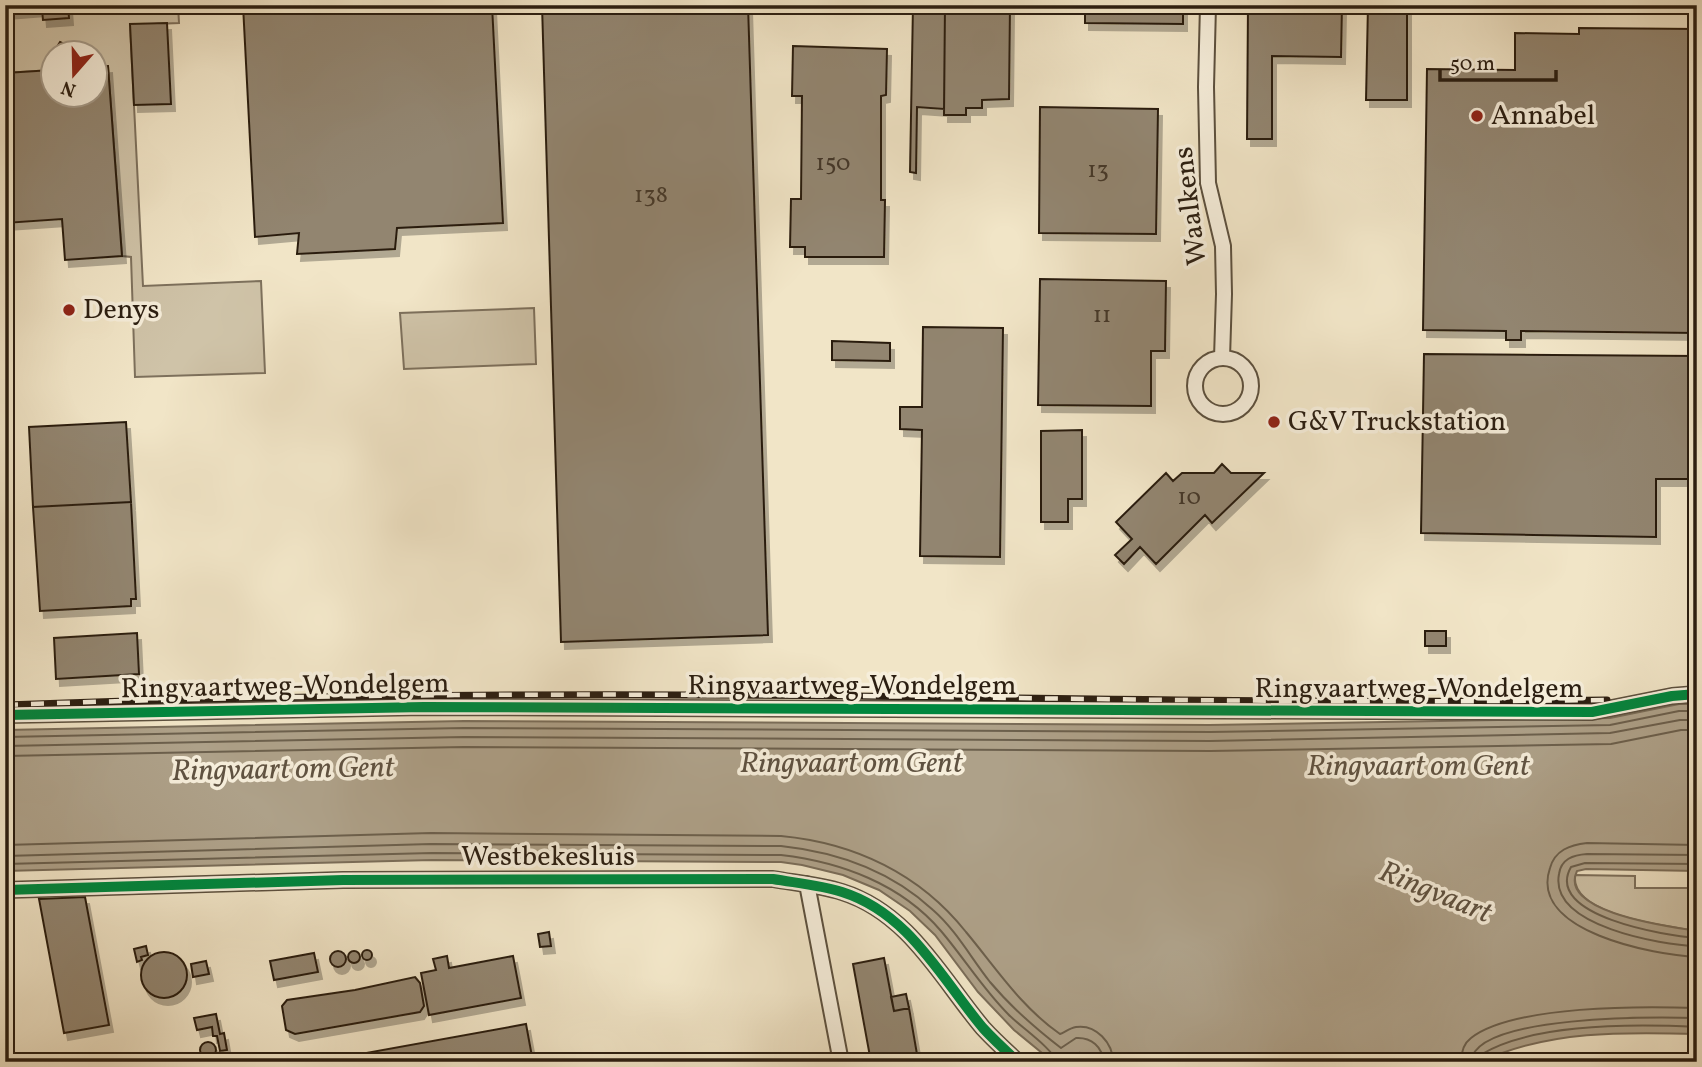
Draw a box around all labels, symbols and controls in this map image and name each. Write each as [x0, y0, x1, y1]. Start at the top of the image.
north arrow [38, 38, 108, 108]
scale bar [1440, 38, 1555, 82]
text: 50 m [1450, 50, 1495, 79]
text: N [58, 73, 80, 103]
place label: Annabel [1491, 97, 1595, 136]
marker: Annabel [1469, 108, 1485, 124]
street label: Waalkens [1164, 144, 1218, 268]
house number: 150 [816, 147, 850, 181]
house number: 13 [1087, 154, 1109, 188]
house number: 138 [634, 179, 668, 213]
place label: Denys [83, 291, 159, 330]
house number: 11 [1093, 299, 1111, 333]
marker: Denys [61, 302, 77, 318]
place label: G&V Truckstation [1288, 403, 1506, 442]
marker: G&V Truckstation [1266, 414, 1282, 430]
house number: 10 [1177, 481, 1201, 515]
street label: Ringvaartweg-Wondelgem [120, 665, 450, 709]
street label: Ringvaartweg-Wondelgem [688, 667, 1016, 706]
street label: Ringvaartweg-Wondelgem [1255, 670, 1583, 709]
water label: Ringvaart om Gent [740, 743, 964, 785]
water label: Ringvaart om Gent [1307, 746, 1531, 788]
water label: Ringvaart om Gent [171, 747, 396, 793]
street label: Westbekesluis [461, 838, 635, 877]
water label: Ringvaart [1372, 851, 1499, 935]

